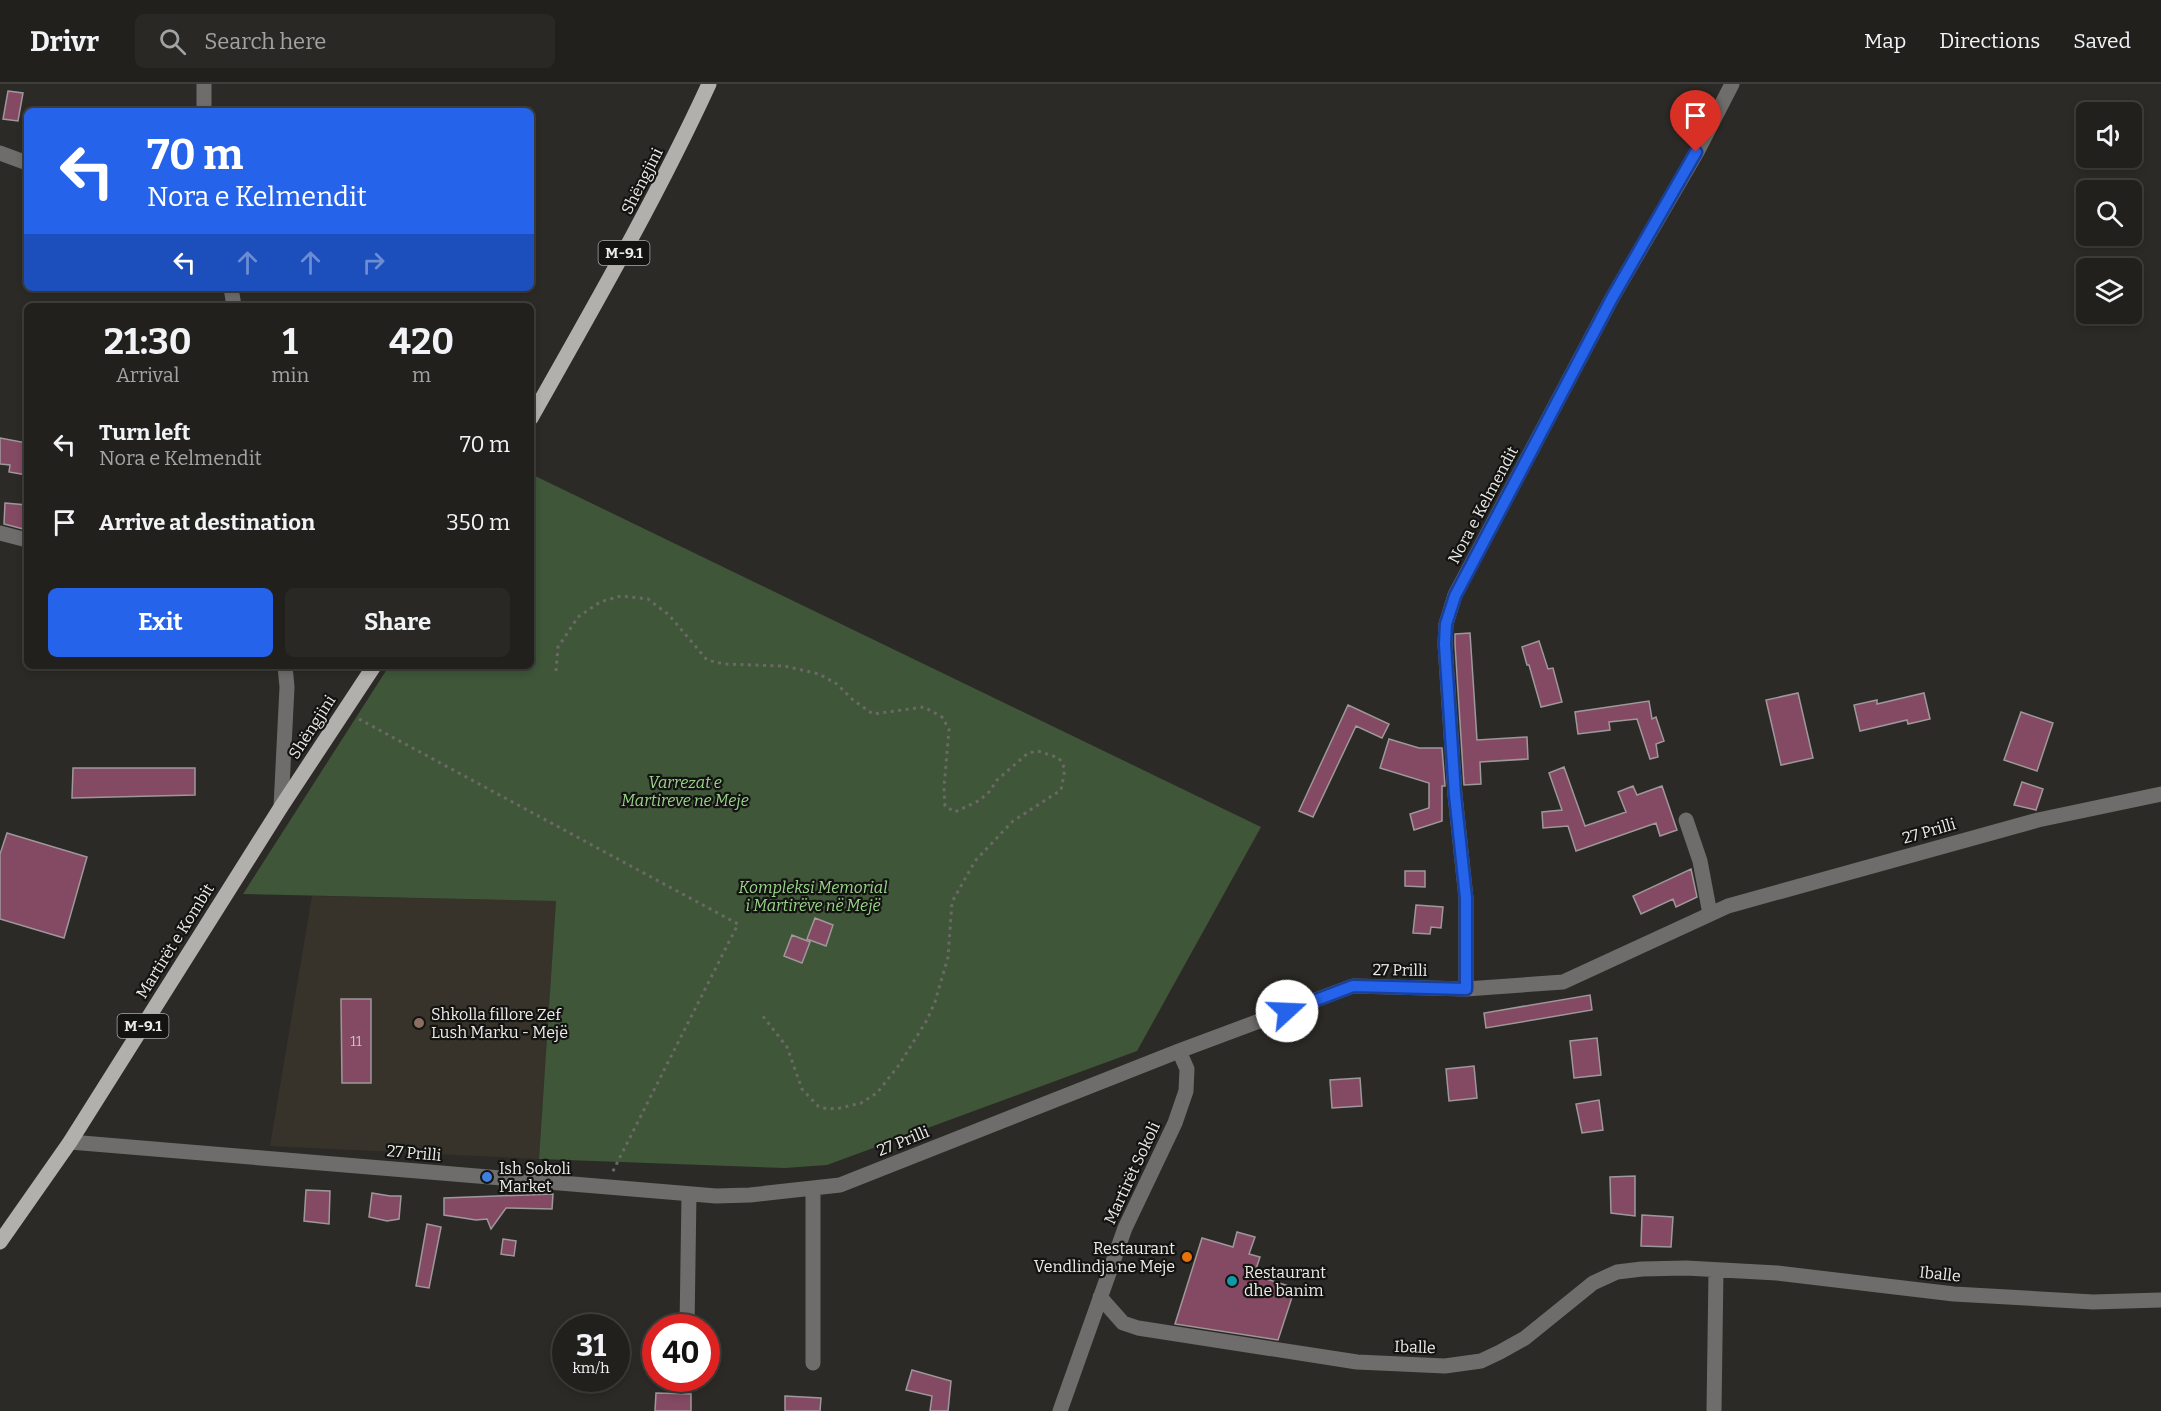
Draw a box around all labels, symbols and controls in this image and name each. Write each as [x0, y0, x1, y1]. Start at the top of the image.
search box [135, 14, 555, 68]
text: Drivr [30, 25, 99, 58]
icon: search [156, 25, 189, 58]
text: Search here [204, 28, 326, 55]
text: Map [1864, 28, 1906, 54]
text: Directions [1939, 28, 2040, 54]
text: Saved [2073, 28, 2131, 54]
pin [1670, 90, 1721, 152]
icon: arrive [1679, 99, 1712, 132]
map controls [2076, 102, 2142, 324]
button: sound [2076, 102, 2142, 168]
text: 70 m [147, 130, 243, 180]
icon: left [48, 132, 126, 210]
street label: Shëngjini [617, 144, 667, 217]
button: search [2076, 180, 2142, 246]
text: Nora e Kelmendit [147, 181, 367, 213]
road number: M-9.1 [598, 241, 650, 265]
icon: left [168, 246, 201, 279]
icon: ahead [231, 246, 264, 279]
icon: ahead [294, 246, 327, 279]
icon: right [357, 246, 390, 279]
button: layers [2076, 258, 2142, 324]
text: 21:30 [104, 320, 192, 364]
text: 1 [283, 320, 298, 364]
text: 420 [389, 320, 454, 364]
text: Arrival [116, 363, 179, 387]
text: min [272, 363, 309, 387]
text: m [412, 363, 431, 387]
text: Turn left [99, 419, 191, 446]
icon: left [48, 428, 81, 461]
text: 70 m [460, 431, 510, 458]
street label: Nora e Kelmendit [1444, 443, 1522, 567]
text: Nora e Kelmendit [99, 446, 262, 470]
icon: arrive [48, 506, 81, 539]
text: Arrive at destination [99, 509, 315, 536]
text: 350 m [446, 509, 510, 536]
button: Exit [48, 588, 273, 657]
button: Share [285, 588, 510, 657]
street label: Shëngjini [284, 691, 340, 762]
park label: Varrezat e Martireve ne Meje [621, 773, 749, 810]
street label: 27 Prilli [1900, 814, 1958, 848]
park label: Kompleksi Memorial i Martirëve në Mejë [738, 878, 888, 915]
street label: Martirët e Kombit [132, 880, 218, 1002]
street label: 27 Prilli [1372, 960, 1428, 980]
position arrow [1255, 979, 1319, 1043]
place label: Shkolla fillore Zef Lush Marku - Mejë [431, 1005, 568, 1042]
road number: M-9.1 [118, 1014, 168, 1038]
marker: Shkolla fillore Zef Lush Marku - Mejë [412, 1016, 426, 1030]
house number: 11 [350, 1033, 362, 1050]
street label: Martirët Sokoli [1100, 1119, 1164, 1227]
street label: 27 Prilli [874, 1122, 932, 1160]
street label: 27 Prilli [386, 1141, 442, 1165]
place label: Ish Sokoli Market [499, 1159, 571, 1196]
marker: Ish Sokoli Market [480, 1170, 494, 1184]
place label: Restaurant Vendlindja ne Meje [1034, 1239, 1175, 1276]
marker: Restaurant Vendlindja ne Meje [1180, 1250, 1194, 1264]
street label: Iballe [1918, 1262, 1962, 1286]
place label: Restaurant dhe banim [1244, 1263, 1326, 1300]
marker: Restaurant dhe banim [1225, 1274, 1239, 1288]
speed limit sign: 40 [642, 1314, 720, 1392]
text: 31 [576, 1328, 606, 1364]
street label: Iballe [1394, 1337, 1436, 1357]
text: km/h [572, 1359, 610, 1377]

